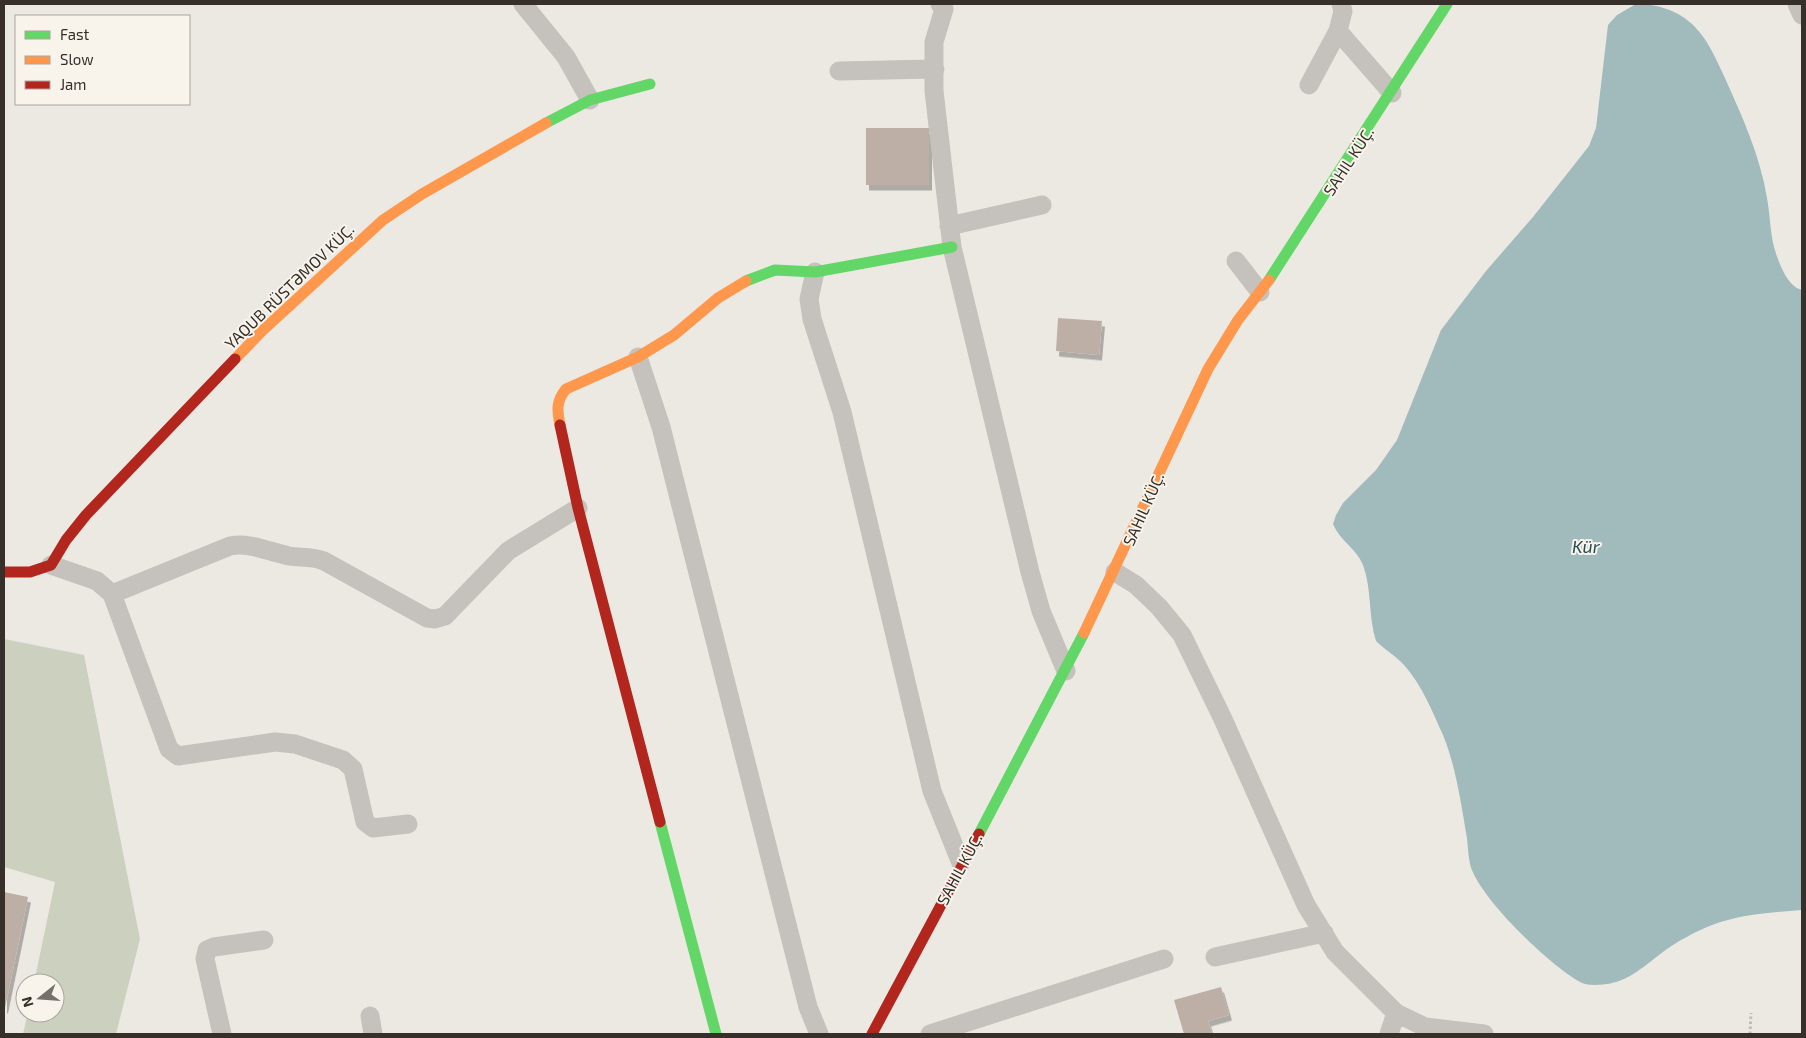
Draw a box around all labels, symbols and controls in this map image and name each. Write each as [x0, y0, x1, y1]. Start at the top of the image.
legend [15, 15, 190, 105]
text: Fast [60, 25, 90, 43]
text: Slow [60, 50, 94, 68]
text: Jam [60, 75, 86, 93]
street label: SAHIL KÜÇ. [1319, 123, 1378, 199]
street label: YAQUB RÜSTƏMOV KÜÇ. [220, 219, 358, 353]
street label: SAHIL KÜÇ. [1118, 469, 1168, 549]
water label: Kür [1572, 535, 1601, 557]
street label: SAHIL KÜÇ. [932, 830, 987, 908]
north arrow [15, 973, 65, 1023]
text: N [17, 995, 37, 1009]

